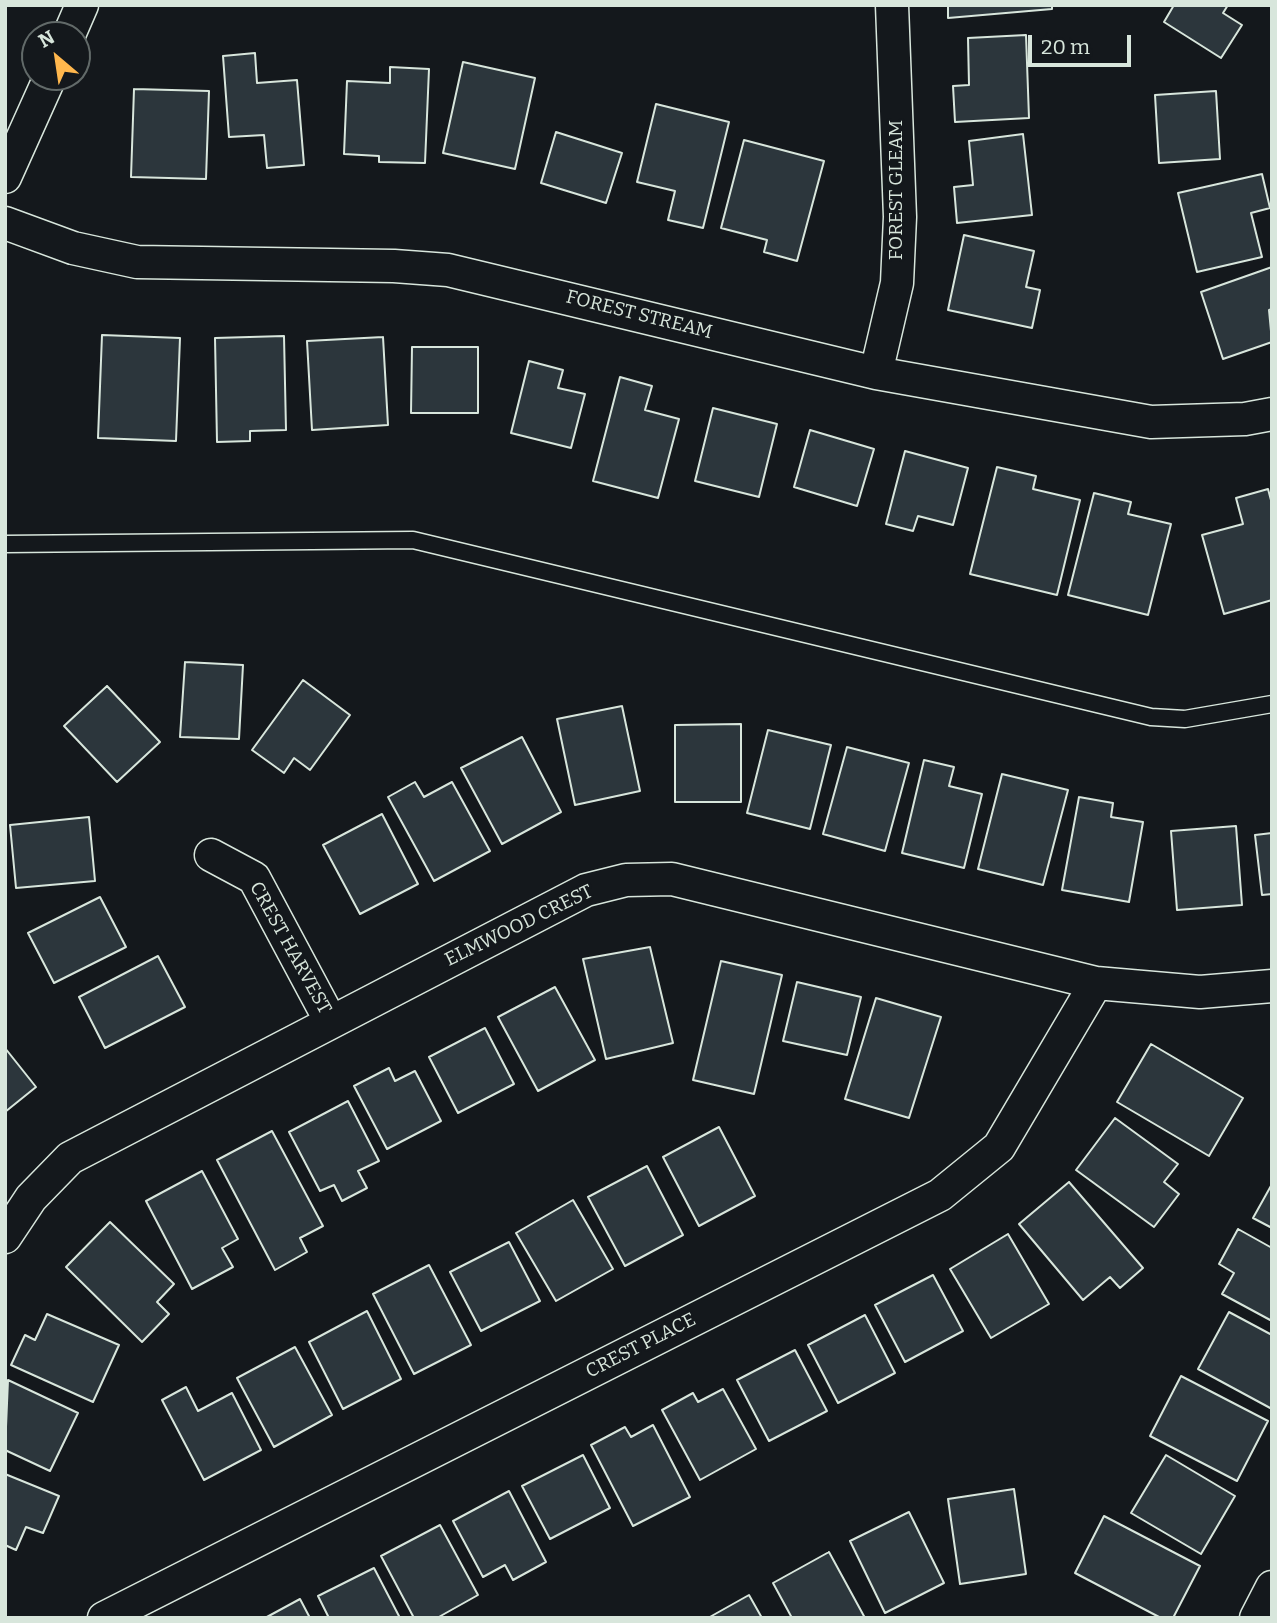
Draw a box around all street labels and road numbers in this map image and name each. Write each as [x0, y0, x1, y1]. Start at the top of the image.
street label: FOREST GLEAM [886, 120, 908, 260]
street label: FOREST STREAM [564, 286, 714, 344]
street label: CREST HARVEST [244, 878, 336, 1018]
street label: ELMWOOD CREST [441, 880, 597, 972]
street label: CREST PLACE [582, 1309, 700, 1383]

